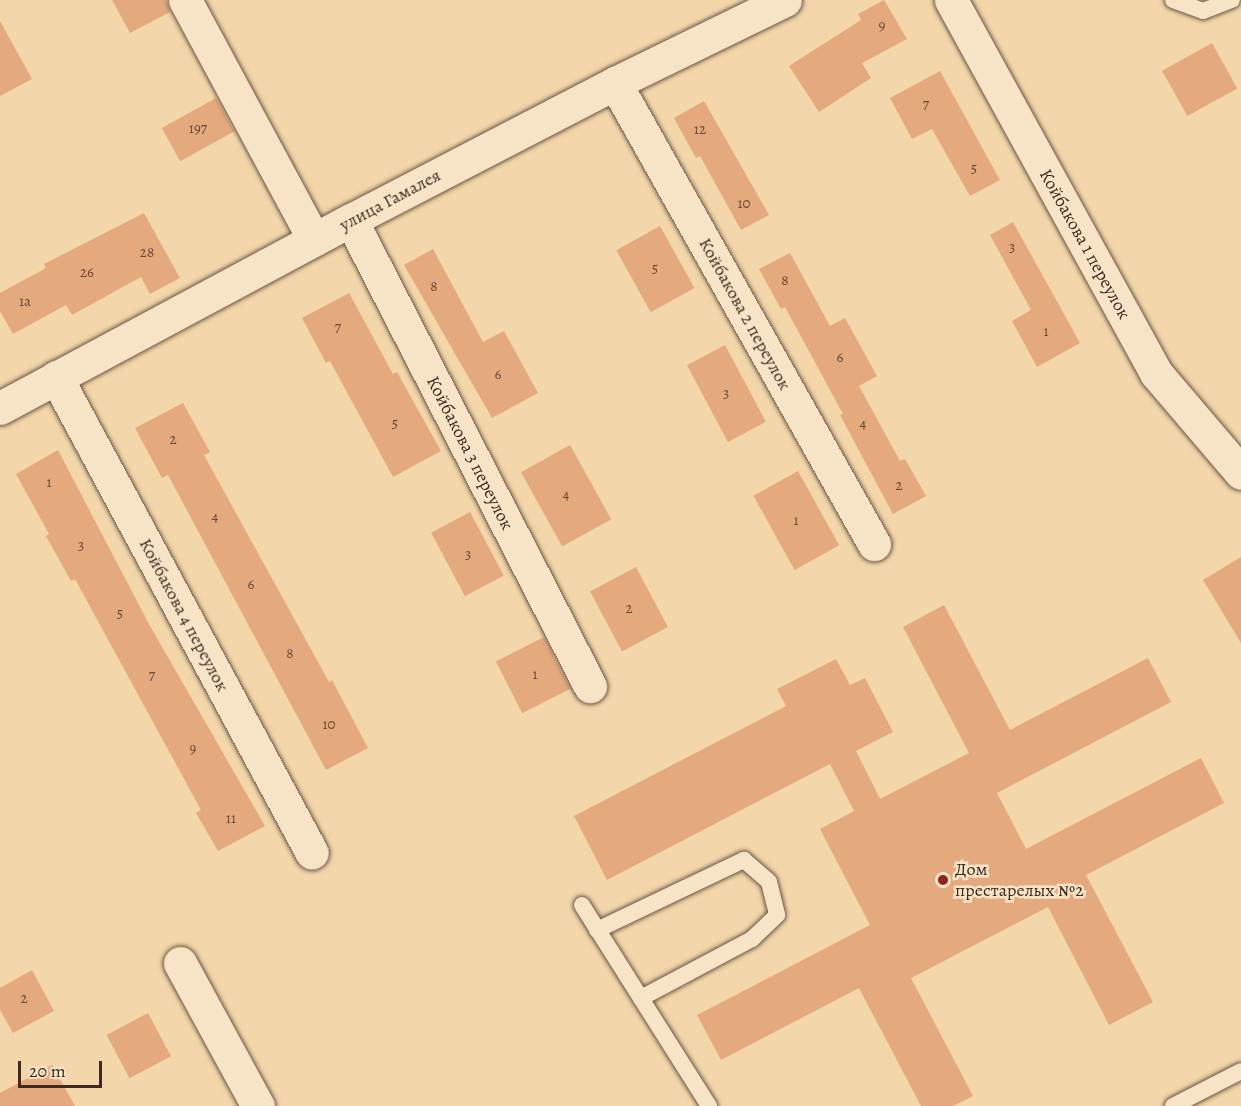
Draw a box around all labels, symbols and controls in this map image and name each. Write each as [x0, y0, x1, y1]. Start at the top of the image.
house number: 9 [879, 17, 885, 35]
house number: 7 [923, 96, 929, 114]
house number: 197 [189, 120, 207, 138]
house number: 12 [694, 121, 706, 139]
house number: 5 [971, 160, 977, 178]
street label: улица Гамалея [336, 164, 444, 236]
street label: Койбакова 1 переулок [1035, 165, 1135, 323]
house number: 10 [737, 195, 751, 213]
street label: Койбакова 2 переулок [694, 234, 796, 394]
house number: 3 [1009, 239, 1015, 257]
house number: 28 [140, 244, 154, 262]
house number: 5 [652, 260, 658, 278]
house number: 26 [80, 264, 94, 282]
house number: 8 [781, 272, 789, 290]
house number: 8 [430, 278, 438, 296]
house number: 1а [19, 293, 31, 311]
house number: 7 [335, 319, 341, 337]
house number: 1 [1043, 323, 1049, 341]
house number: 6 [837, 349, 843, 367]
house number: 6 [495, 366, 501, 384]
street label: Койбакова 3 переулок [422, 373, 518, 533]
house number: 3 [723, 385, 729, 403]
house number: 5 [392, 415, 398, 433]
house number: 4 [860, 415, 866, 433]
house number: 2 [169, 431, 177, 449]
house number: 1 [46, 474, 52, 492]
house number: 2 [895, 477, 903, 495]
house number: 4 [563, 486, 569, 504]
house number: 4 [212, 508, 218, 526]
house number: 1 [793, 512, 799, 530]
street label: Койбакова 4 переулок [135, 535, 233, 695]
house number: 3 [78, 537, 84, 555]
house number: 3 [465, 546, 471, 564]
house number: 6 [248, 576, 254, 594]
house number: 2 [625, 600, 633, 618]
house number: 5 [117, 605, 123, 623]
house number: 8 [286, 645, 294, 663]
house number: 1 [532, 666, 538, 684]
house number: 7 [149, 667, 155, 685]
house number: 10 [322, 716, 336, 734]
house number: 9 [190, 740, 196, 758]
house number: 11 [226, 810, 236, 828]
place label: Дом престарелых №2 [955, 859, 1084, 902]
marker: Дом престарелых №2 [936, 873, 950, 887]
house number: 2 [20, 990, 28, 1008]
scale bar [21, 1049, 105, 1087]
text: 20 m [29, 1059, 66, 1083]

